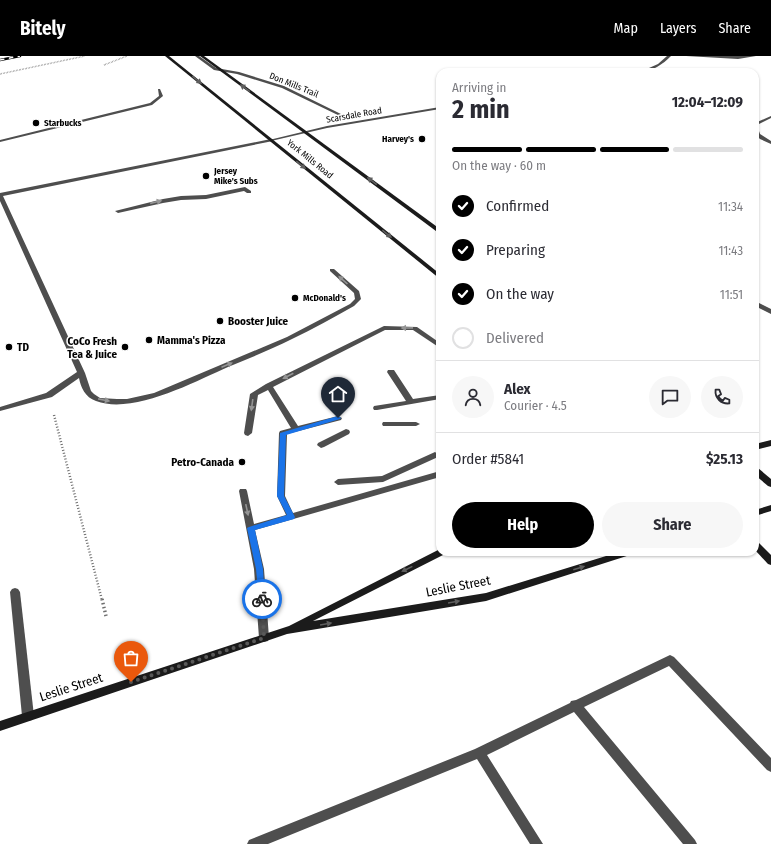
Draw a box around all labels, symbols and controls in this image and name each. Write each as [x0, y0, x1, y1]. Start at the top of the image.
text: Bitely [20, 17, 66, 40]
text: Map [614, 20, 638, 37]
text: Layers [660, 20, 696, 37]
text: Share [718, 20, 751, 37]
street label: Don Mills Trail [268, 71, 321, 100]
one-way arrow [192, 76, 203, 85]
text: Arriving in [452, 80, 506, 95]
one-way arrow [240, 84, 251, 92]
text: 12:04–12:09 [672, 93, 743, 111]
text: 2 min [452, 94, 510, 125]
street label: Scarsdale Road [325, 105, 383, 125]
marker: Starbucks [31, 118, 41, 128]
place label: Starbucks [44, 118, 82, 128]
place label: Harvey's [382, 134, 414, 144]
marker: Harvey's [417, 134, 427, 144]
street label: York Mills Road [285, 137, 335, 181]
text: On the way · 60 m [452, 158, 546, 173]
one-way arrow [295, 161, 306, 169]
place label: Jersey Mike's Subs [213, 166, 258, 186]
marker: Jersey Mike's Subs [201, 171, 211, 181]
one-way arrow [367, 177, 378, 186]
icon: check [452, 195, 474, 217]
text: Confirmed [486, 197, 549, 215]
one-way arrow [150, 199, 162, 205]
text: 11:34 [718, 199, 743, 214]
one-way arrow [381, 230, 392, 239]
icon: check [452, 239, 474, 261]
text: Preparing [486, 241, 545, 259]
text: 11:43 [718, 243, 743, 258]
one-way arrow [339, 276, 348, 285]
icon: check [452, 283, 474, 305]
text: On the way [486, 285, 554, 303]
text: 11:51 [720, 287, 743, 302]
marker: McDonald's [290, 293, 300, 303]
place label: McDonald's [303, 293, 346, 303]
place label: Booster Juice [228, 315, 289, 328]
marker: Booster Juice [215, 316, 225, 326]
one-way arrow [400, 325, 413, 331]
text: Delivered [486, 329, 544, 347]
place label: Mamma's Pizza [157, 334, 226, 347]
place label: CoCo Fresh Tea & Juice [67, 335, 117, 361]
marker: Mamma's Pizza [144, 335, 154, 345]
place label: TD [17, 341, 29, 354]
marker: TD [4, 342, 14, 352]
marker: CoCo Fresh Tea & Juice [120, 342, 130, 352]
one-way arrow [222, 362, 233, 368]
one-way arrow [282, 373, 294, 379]
button: person [452, 376, 494, 418]
button: chat [649, 376, 691, 418]
button: phone [701, 376, 743, 418]
pin [321, 377, 355, 418]
text: Alex [504, 380, 531, 398]
icon: home [327, 383, 349, 405]
one-way arrow [98, 397, 110, 403]
text: Courier · 4.5 [504, 398, 567, 413]
one-way arrow [249, 399, 255, 411]
text: Order #5841 [452, 450, 524, 468]
text: $25.13 [706, 450, 743, 468]
place label: Petro-Canada [171, 456, 235, 469]
marker: Petro-Canada [237, 457, 247, 467]
button: Help [452, 502, 594, 548]
button: Share [602, 502, 743, 548]
one-way arrow [245, 503, 251, 516]
one-way arrow [573, 565, 585, 571]
one-way arrow [401, 566, 413, 573]
street label: Leslie Street [424, 572, 492, 600]
courier [242, 579, 282, 619]
icon: bike [251, 588, 273, 610]
one-way arrow [448, 599, 460, 605]
one-way arrow [320, 621, 332, 627]
pin [114, 641, 148, 682]
icon: bag [120, 647, 142, 669]
street label: Leslie Street [37, 670, 105, 704]

